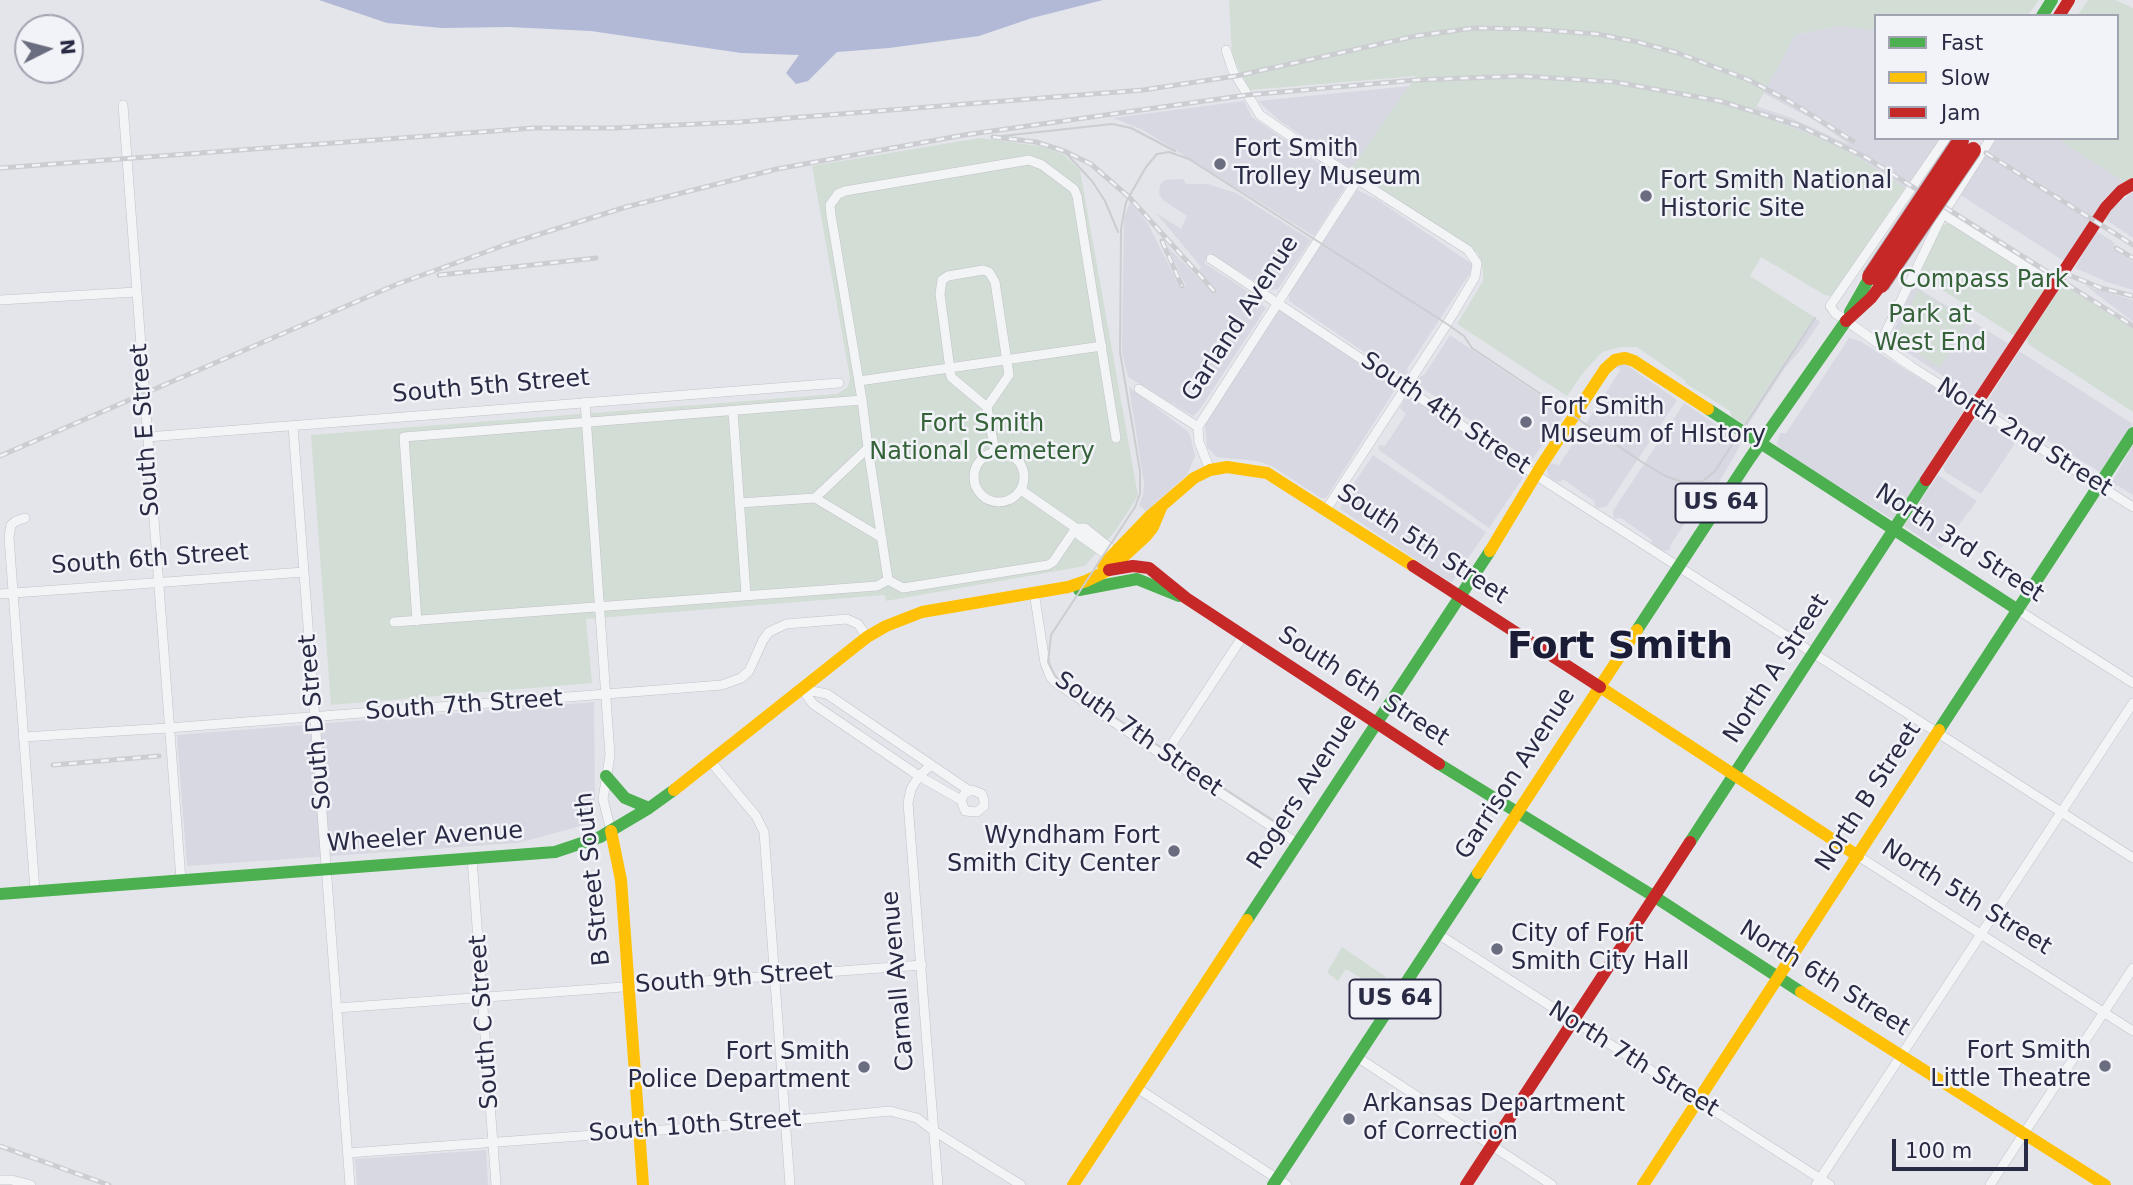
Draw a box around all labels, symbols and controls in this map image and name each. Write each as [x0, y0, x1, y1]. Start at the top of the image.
north arrow [14, 14, 84, 84]
legend [1874, 14, 2119, 140]
text: Fast [1941, 31, 1983, 55]
text: N [56, 38, 80, 56]
text: Slow [1941, 66, 1990, 90]
text: Jam [1941, 101, 1981, 125]
place label: Fort Smith Trolley Museum [1234, 136, 1421, 192]
marker: Fort Smith Trolley Museum [1212, 156, 1228, 172]
place label: Fort Smith National Historic Site [1660, 168, 1892, 224]
marker: Fort Smith National Historic Site [1638, 188, 1654, 204]
street label: Garland Avenue [1177, 231, 1305, 407]
park label: Compass Park [1899, 267, 2069, 295]
park label: Park at West End [1874, 302, 1986, 358]
street label: South E Street [126, 343, 166, 517]
street label: South 4th Street [1355, 347, 1535, 481]
street label: South 5th Street [391, 364, 591, 410]
street label: North 2nd Street [1931, 373, 2117, 503]
place label: Fort Smith Museum of HIstory [1540, 394, 1766, 450]
park label: Fort Smith National Cemetery [869, 411, 1095, 467]
marker: Fort Smith Museum of HIstory [1518, 414, 1534, 430]
street label: South 5th Street [1331, 479, 1513, 611]
street label: North 3rd Street [1869, 479, 2049, 609]
road number: US 64 [1676, 484, 1766, 523]
street label: South 6th Street [50, 539, 250, 581]
street label: North A Street [1718, 589, 1836, 749]
street label: South 6th Street [1272, 621, 1454, 753]
district label: Fort Smith [1507, 625, 1733, 671]
street label: South D Street [294, 633, 338, 811]
street label: South 7th Street [1049, 666, 1227, 804]
street label: Garrison Avenue [1450, 683, 1582, 865]
street label: South 7th Street [364, 685, 564, 727]
street label: Rogers Avenue [1242, 709, 1364, 875]
street label: North B Street [1810, 717, 1928, 877]
street label: B Street South [571, 791, 617, 967]
street label: Wheeler Avenue [326, 817, 524, 859]
place label: Wyndham Fort Smith City Center [947, 823, 1160, 879]
street label: North 5th Street [1876, 834, 2056, 962]
marker: Wyndham Fort Smith City Center [1166, 843, 1182, 859]
street label: Carnall Avenue [877, 890, 921, 1072]
street label: North 6th Street [1734, 915, 1914, 1043]
place label: City of Fort Smith City Hall [1511, 921, 1689, 977]
street label: South C Street [465, 934, 505, 1110]
marker: City of Fort Smith City Hall [1489, 941, 1505, 957]
street label: South 9th Street [634, 958, 834, 1000]
road number: US 64 [1350, 980, 1440, 1018]
street label: North 7th Street [1543, 996, 1723, 1124]
place label: Fort Smith Little Theatre [1930, 1038, 2091, 1094]
place label: Fort Smith Police Department [628, 1039, 850, 1095]
marker: Fort Smith Little Theatre [2097, 1058, 2113, 1074]
marker: Fort Smith Police Department [856, 1059, 872, 1075]
place label: Arkansas Department of Correction [1363, 1091, 1625, 1147]
street label: South 10th Street [588, 1105, 802, 1149]
marker: Arkansas Department of Correction [1341, 1111, 1357, 1127]
scale bar [1895, 1126, 2032, 1170]
text: 100 m [1905, 1139, 1972, 1163]

